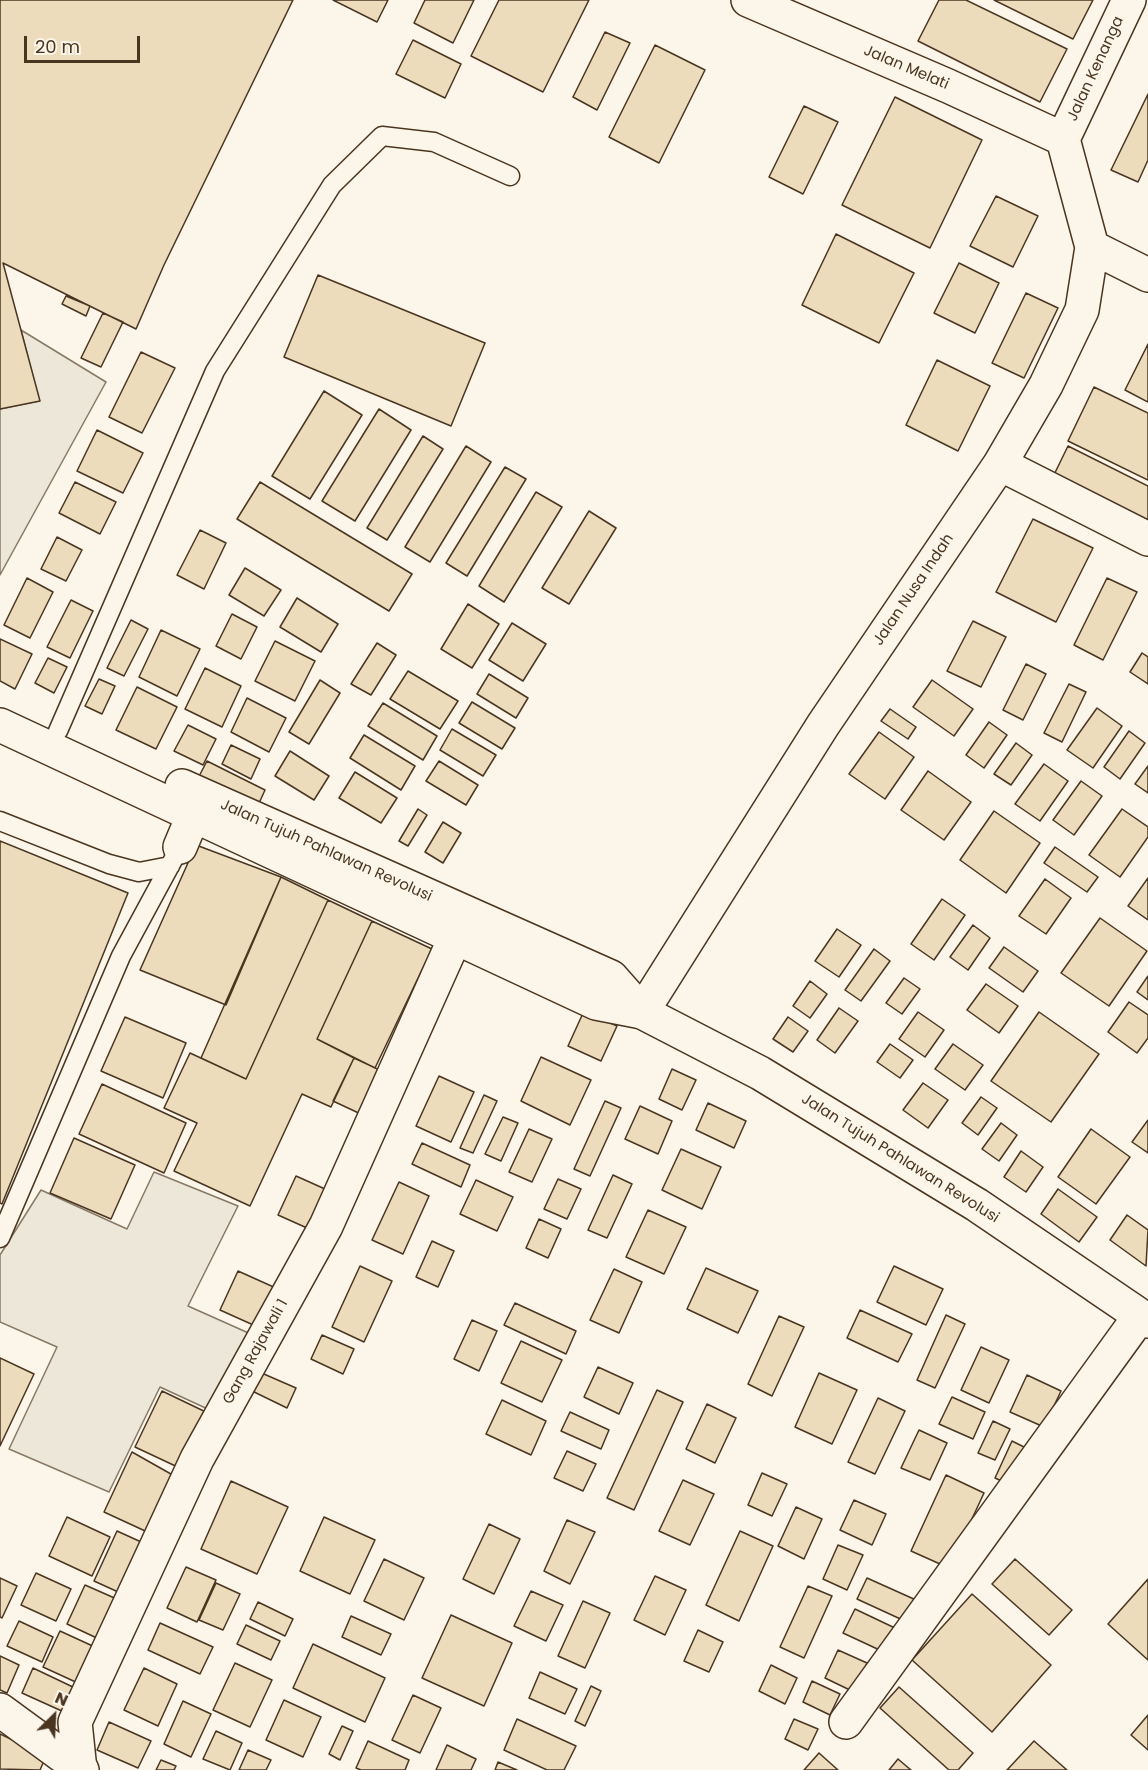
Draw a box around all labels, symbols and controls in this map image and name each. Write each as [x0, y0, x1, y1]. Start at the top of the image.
street label: Jalan Kenanga [1064, 14, 1128, 124]
scale bar [27, 24, 142, 62]
text: 20 m [35, 34, 80, 59]
street label: Jalan Melati [861, 42, 951, 94]
street label: Jalan Nusa Indah [870, 531, 958, 649]
street label: Jalan Tujuh Pahlawan Revolusi [217, 796, 435, 906]
street label: Jalan Tujuh Pahlawan Revolusi [798, 1091, 1002, 1227]
street label: Gang Rajawali 1 [220, 1296, 292, 1408]
north arrow [24, 1686, 84, 1746]
text: N [51, 1686, 72, 1712]

